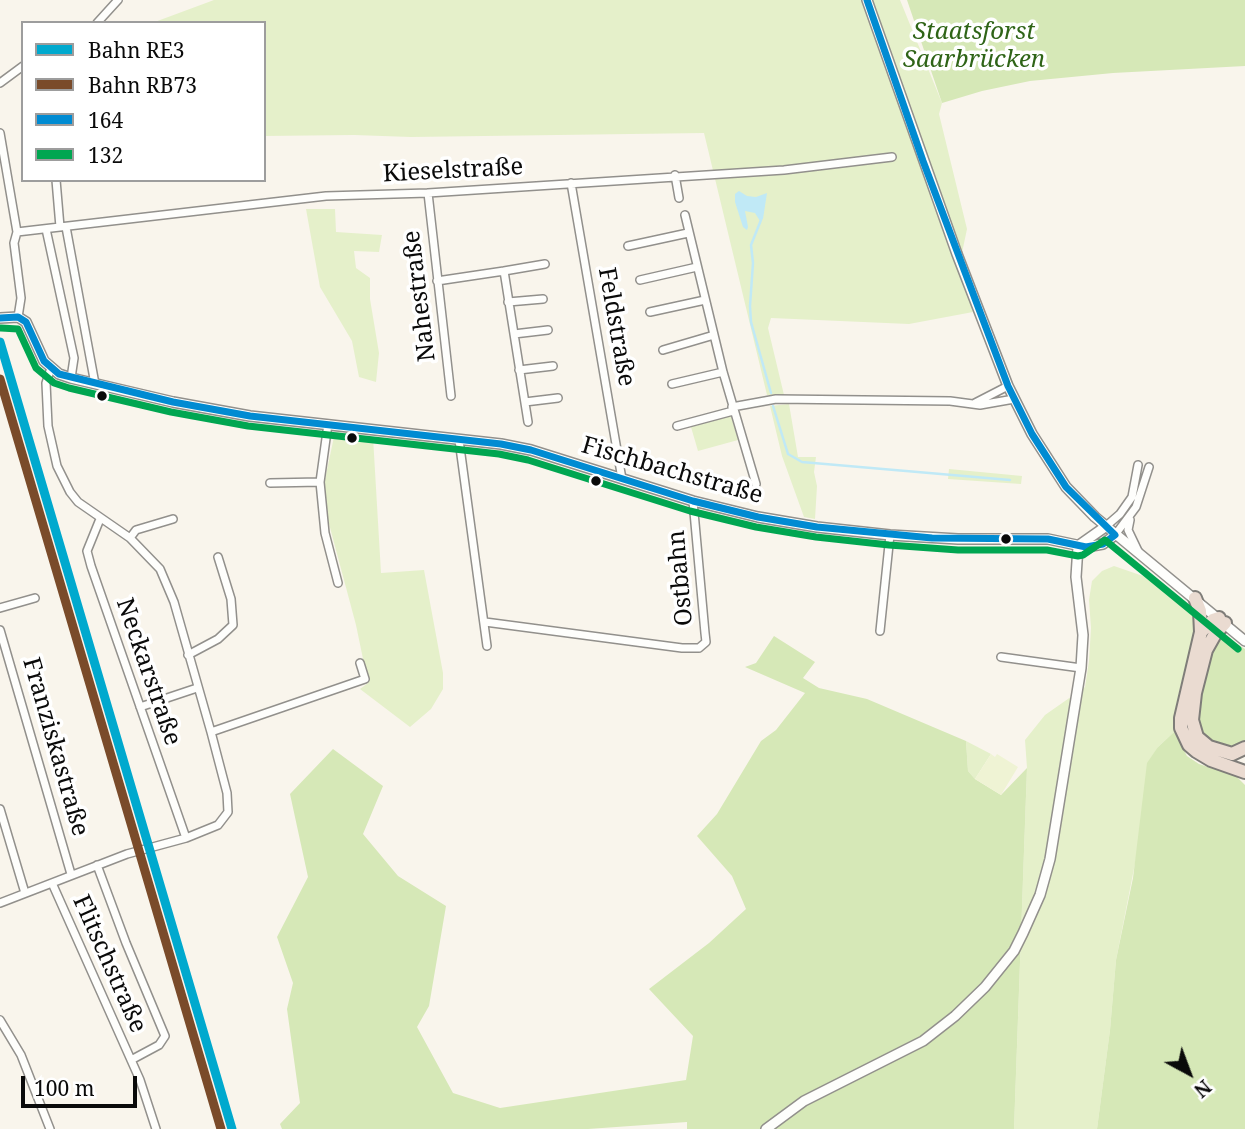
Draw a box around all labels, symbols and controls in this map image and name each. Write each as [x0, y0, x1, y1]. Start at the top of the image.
park label: Staatsforst Saarbrücken [903, 18, 1045, 74]
legend [21, 21, 266, 182]
text: Bahn RE3 [88, 36, 185, 64]
text: Bahn RB73 [88, 71, 197, 99]
text: 164 [88, 106, 123, 134]
text: 132 [88, 141, 123, 169]
street label: Kieselstraße [382, 153, 524, 189]
street label: Nahestraße [398, 229, 442, 363]
street label: Feldstraße [591, 265, 641, 389]
unlabelled marker [95, 389, 109, 403]
unlabelled marker [345, 431, 359, 445]
street label: Fischbachstraße [578, 431, 766, 511]
unlabelled marker [589, 474, 603, 488]
street label: Ostbahn [662, 529, 700, 627]
unlabelled marker [999, 532, 1013, 546]
street label: Neckarstraße [109, 595, 187, 749]
street label: Franziskastraße [16, 654, 94, 840]
street label: Flitschstraße [66, 891, 152, 1037]
north arrow [1154, 1038, 1224, 1108]
scale bar [24, 1062, 140, 1106]
text: 100 m [34, 1074, 95, 1102]
text: N [1189, 1074, 1217, 1104]

